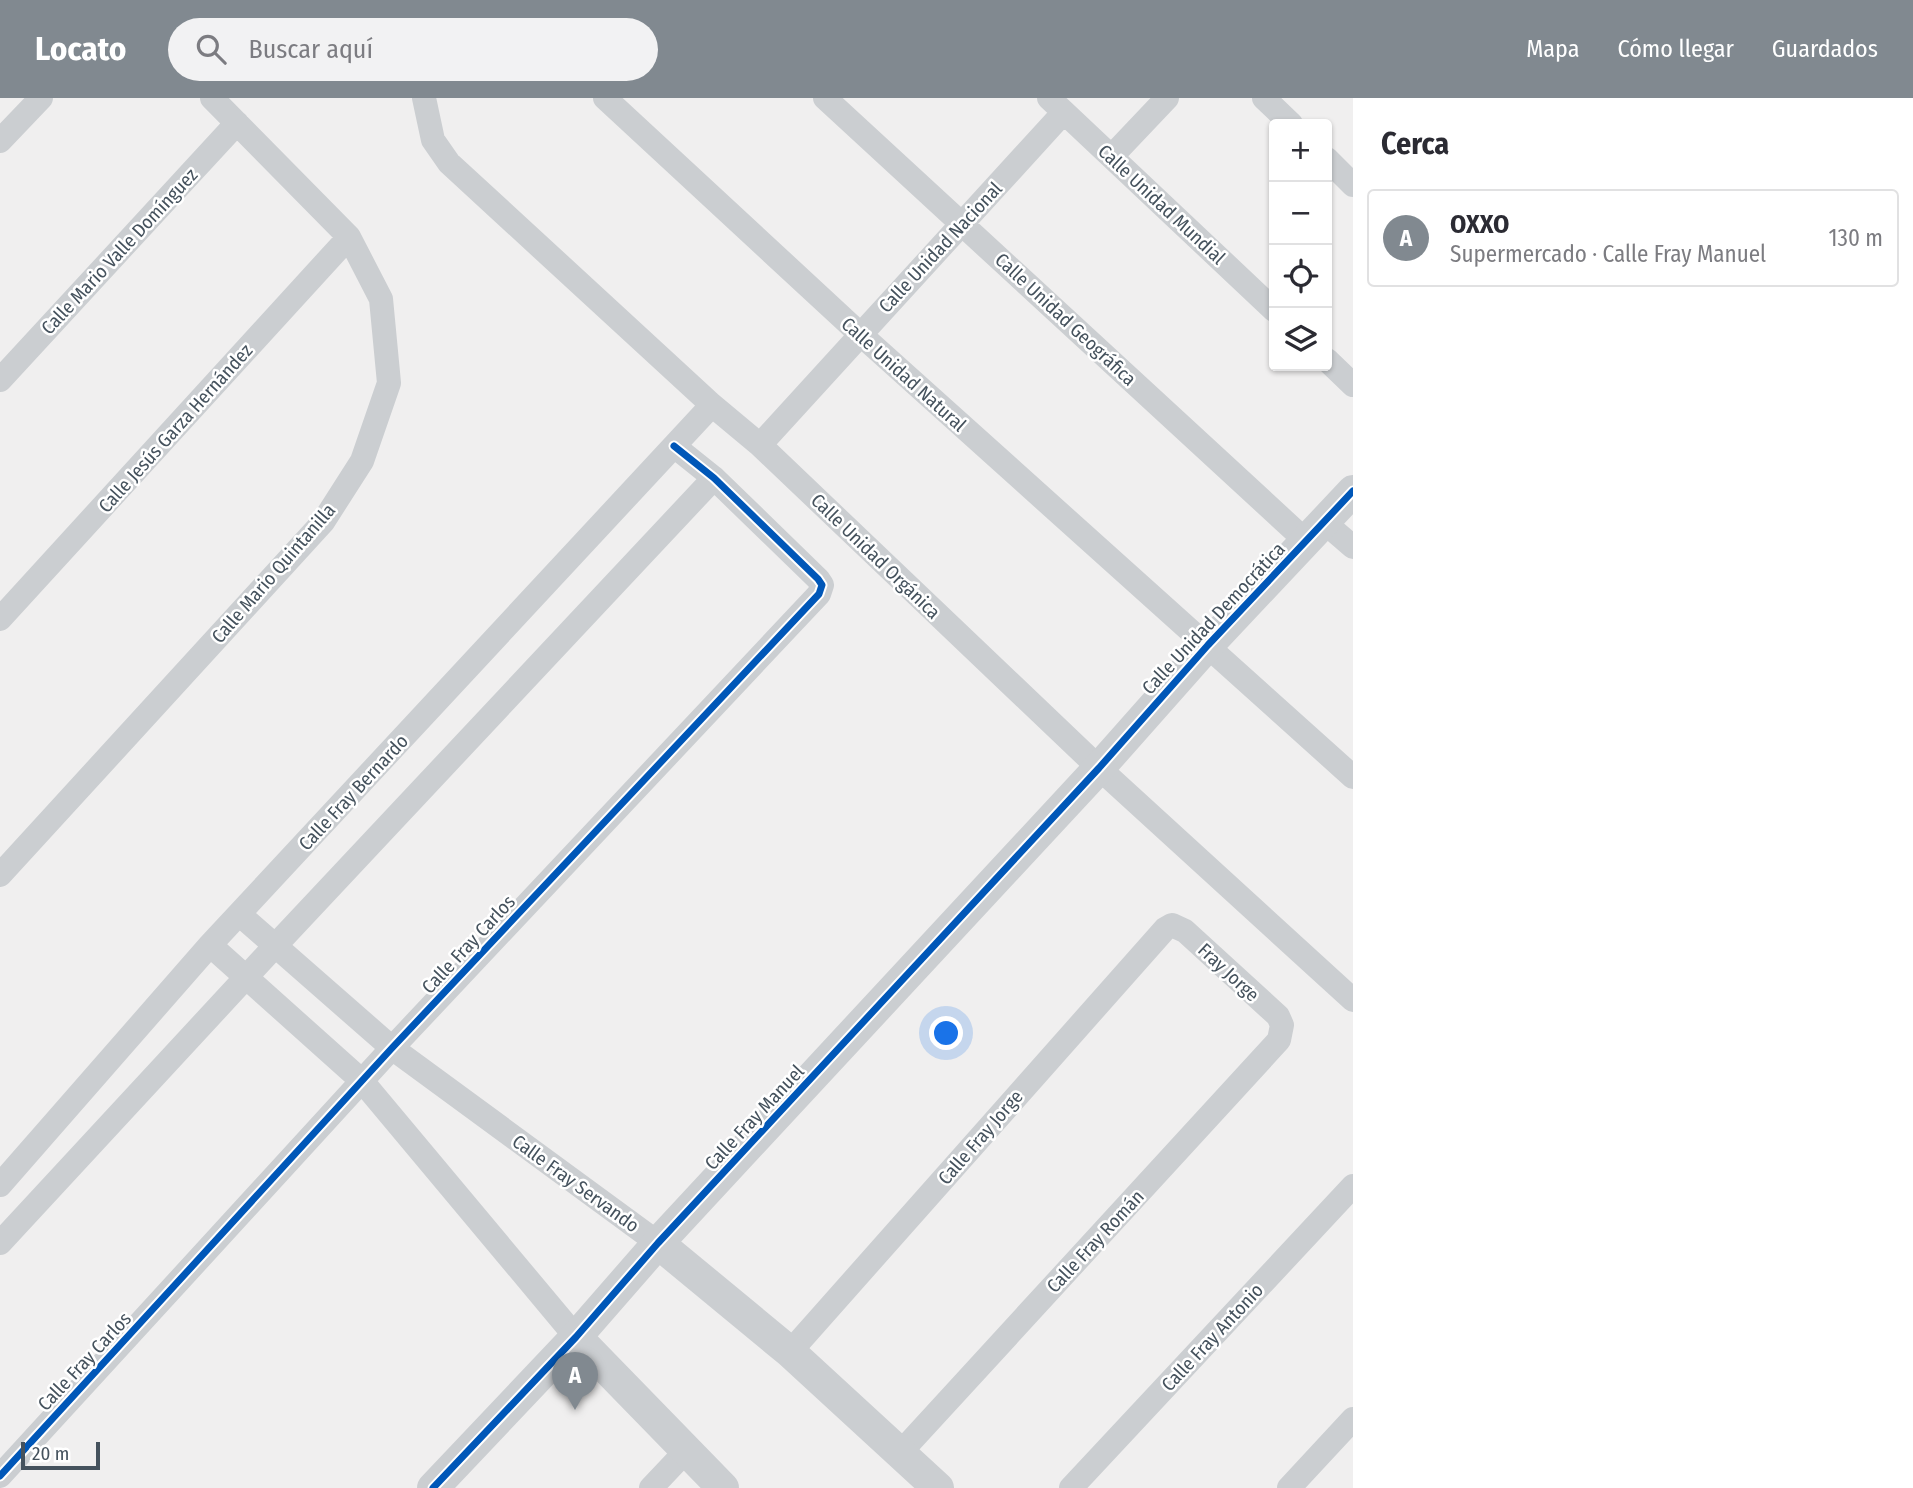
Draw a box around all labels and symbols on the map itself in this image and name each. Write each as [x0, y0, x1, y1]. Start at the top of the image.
street label: Calle Unidad Mundial [1093, 140, 1230, 269]
street label: Calle Mario Valle Domínguez [36, 163, 203, 339]
street label: Calle Unidad Nacional [874, 177, 1007, 317]
street label: Calle Unidad Geográfica [990, 248, 1141, 391]
street label: Calle Unidad Natural [837, 312, 971, 436]
street label: Calle Jesús Garza Hernández [94, 339, 258, 517]
street label: Calle Unidad Orgánica [806, 489, 945, 624]
street label: Calle Mario Quintanilla [207, 499, 340, 648]
street label: Calle Unidad Democrática [1137, 538, 1290, 699]
street label: Calle Fray Bernardo [294, 730, 413, 855]
street label: Calle Fray Carlos [417, 890, 520, 998]
street label: Fray Jorge [1193, 938, 1264, 1006]
your location [929, 1016, 963, 1050]
street label: Calle Fray Manuel [700, 1060, 809, 1175]
street label: Calle Fray Jorge [933, 1085, 1028, 1189]
street label: Calle Fray Servando [508, 1130, 644, 1237]
street label: Calle Fray Román [1042, 1185, 1149, 1297]
street label: Calle Fray Antonio [1157, 1279, 1268, 1396]
street label: Calle Fray Carlos [33, 1307, 136, 1415]
pin: A [552, 1352, 598, 1410]
scale bar [21, 1439, 100, 1471]

